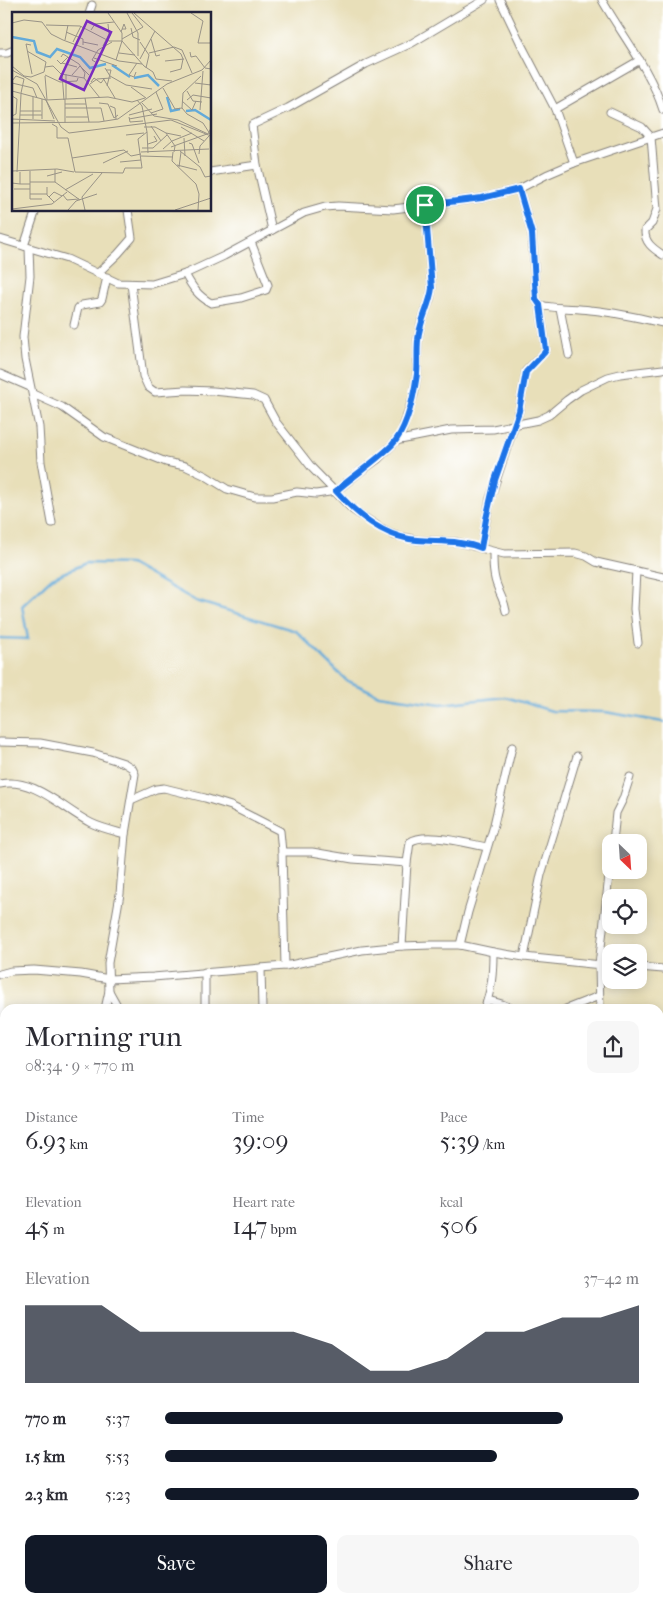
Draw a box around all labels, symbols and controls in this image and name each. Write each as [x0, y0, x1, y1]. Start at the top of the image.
inset map [12, 12, 211, 211]
pin [404, 184, 446, 226]
icon: arrive [411, 191, 439, 219]
north arrow [602, 834, 648, 879]
map controls [602, 834, 647, 989]
button: locate [602, 889, 647, 934]
button: layers [602, 944, 647, 989]
text: Morning run [25, 1020, 182, 1053]
button: share [587, 1021, 639, 1073]
text: 08:34 · 9 × 770 m [25, 1056, 134, 1075]
text: Distance [25, 1109, 78, 1126]
text: Time [232, 1109, 264, 1126]
text: Pace [440, 1109, 468, 1126]
text: 6.93 [25, 1126, 66, 1155]
text: 39:09 [232, 1126, 289, 1155]
text: 5:39 [440, 1126, 480, 1155]
text: km [66, 1136, 88, 1153]
text: /km [480, 1136, 505, 1153]
text: Elevation [25, 1194, 82, 1211]
text: Heart rate [232, 1194, 295, 1211]
text: kcal [440, 1194, 463, 1211]
text: 45 [25, 1211, 50, 1240]
text: 147 [232, 1211, 267, 1240]
text: 506 [440, 1211, 478, 1240]
text: m [50, 1221, 65, 1238]
text: bpm [267, 1221, 297, 1238]
text: Elevation [25, 1269, 90, 1288]
text: 37–42 m [583, 1269, 639, 1288]
text: 770 m [25, 1409, 66, 1428]
text: 5:37 [105, 1409, 130, 1428]
text: 1.5 km [25, 1447, 65, 1466]
text: 5:53 [105, 1447, 129, 1466]
text: 2.3 km [25, 1485, 68, 1504]
text: 5:23 [105, 1485, 131, 1504]
button: Save [25, 1535, 327, 1593]
button: Share [337, 1535, 639, 1593]

